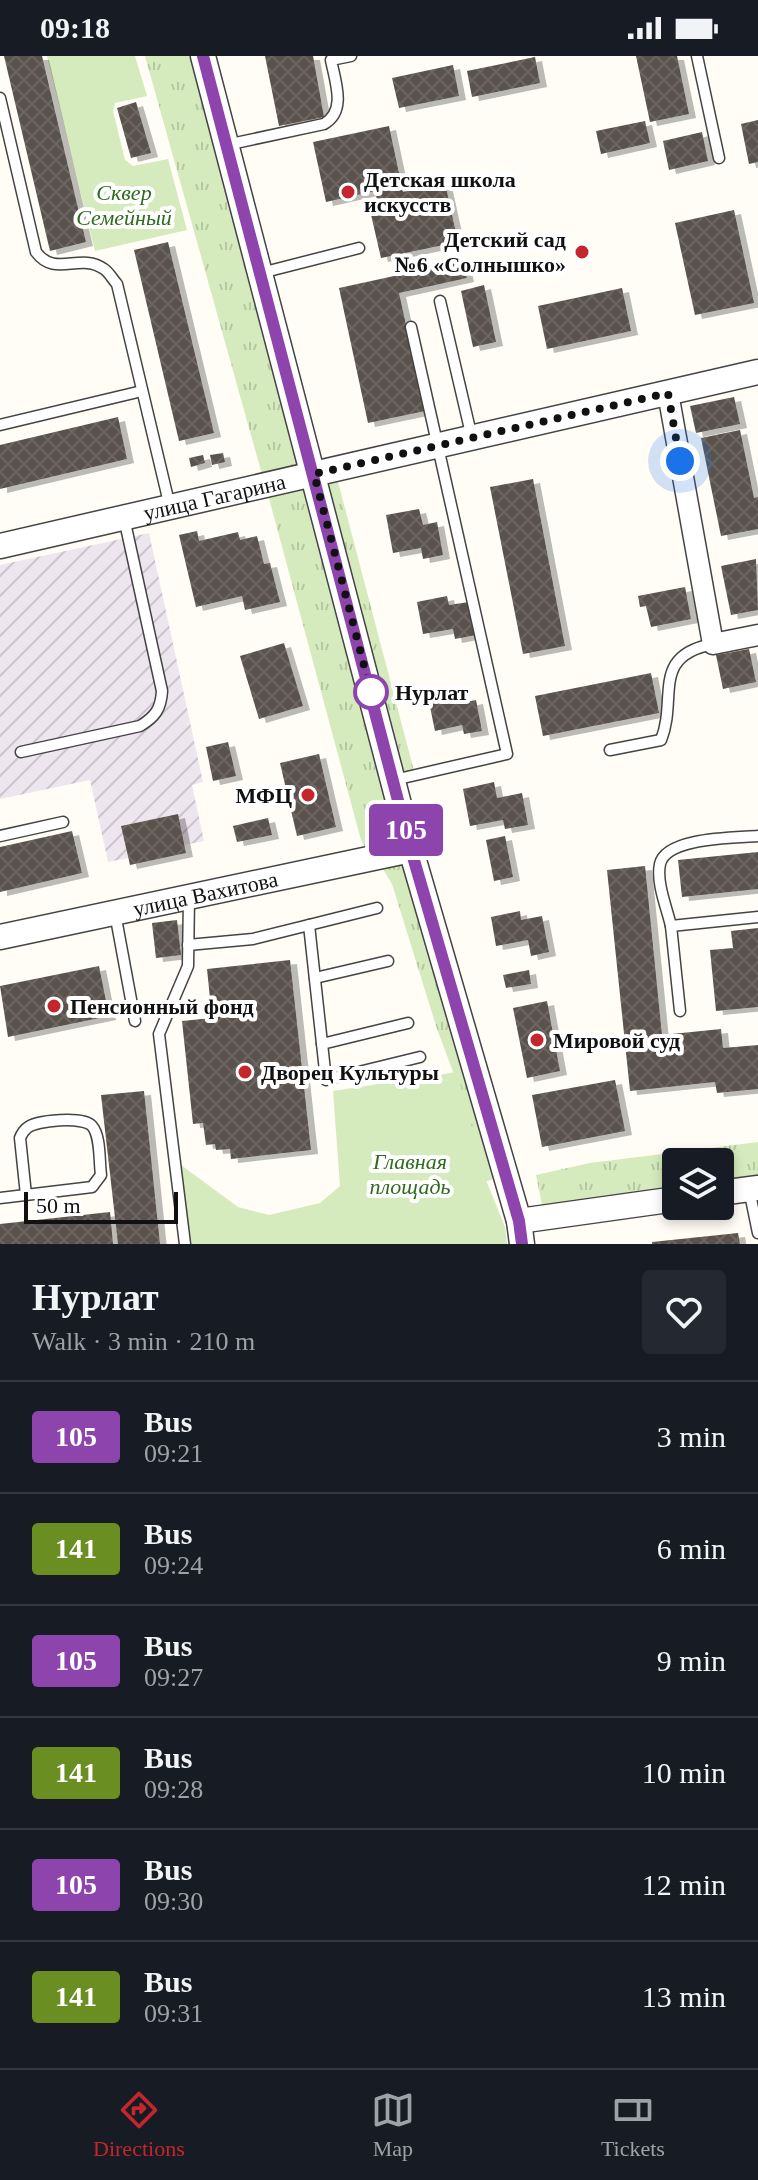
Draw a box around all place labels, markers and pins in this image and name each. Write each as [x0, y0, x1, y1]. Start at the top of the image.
place label: Детская школа искусств [364, 167, 516, 217]
marker: Детская школа искусств [339, 183, 357, 201]
place label: Детский сад №6 «Солнышко» [395, 227, 566, 277]
marker: Детский сад №6 «Солнышко» [573, 243, 591, 261]
marker: Нурлат [354, 675, 388, 709]
place label: Нурлат [395, 680, 469, 705]
place label: МФЦ [236, 783, 292, 808]
marker: МФЦ [299, 786, 317, 804]
place label: Пенсионный фонд [70, 994, 254, 1019]
marker: Пенсионный фонд [45, 997, 63, 1015]
place label: Мировой суд [553, 1028, 680, 1053]
marker: Мировой суд [528, 1031, 546, 1049]
place label: Дворец Культуры [261, 1060, 439, 1085]
marker: Дворец Культуры [236, 1063, 254, 1081]

